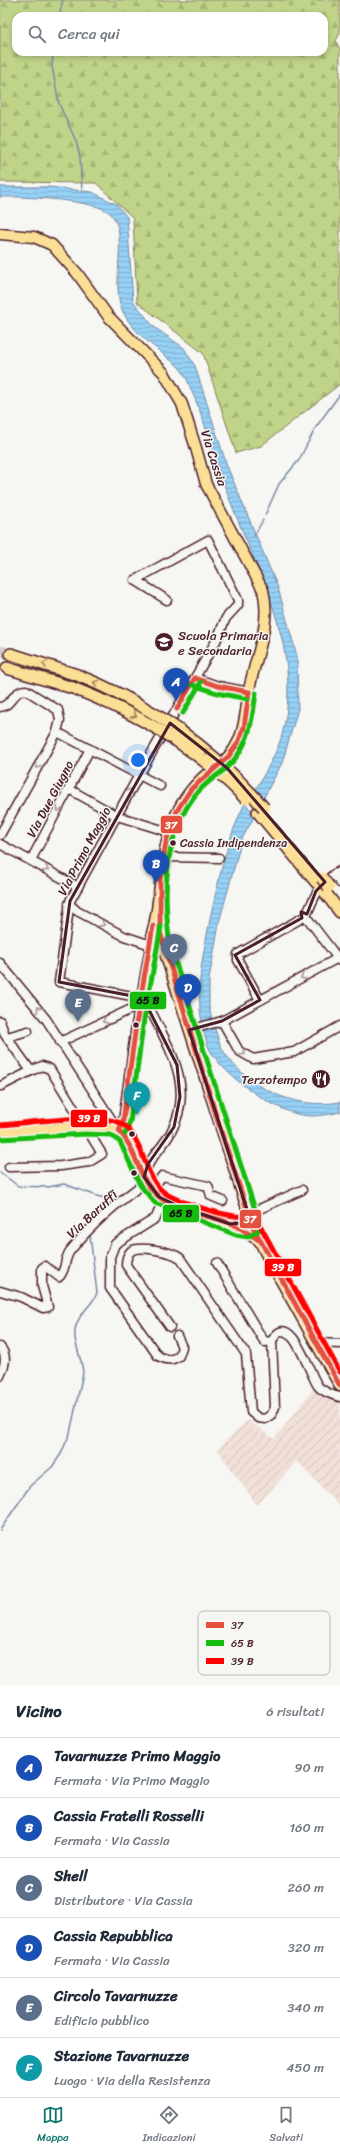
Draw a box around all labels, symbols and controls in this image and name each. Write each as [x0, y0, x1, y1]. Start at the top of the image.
search box [12, 12, 328, 56]
text: Cerca qui [58, 21, 120, 47]
icon: search [26, 23, 48, 45]
street label: Via Cassia [194, 427, 234, 490]
place label: Scuola Primaria e Secondaria [178, 624, 269, 662]
school or university icon: Scuola Primaria e Secondaria [153, 631, 175, 653]
one-way arrow [41, 660, 48, 669]
pin: A [163, 668, 189, 701]
one-way arrow [93, 680, 101, 688]
one-way arrow [129, 711, 137, 718]
one-way arrow [204, 748, 211, 755]
your location [128, 750, 148, 770]
street label: Via Due Giugno [20, 756, 80, 842]
one-way arrow [36, 762, 43, 769]
one-way arrow [126, 788, 133, 795]
street label: Via Primo Maggio [51, 802, 117, 900]
one-way arrow [56, 805, 63, 812]
line badge: 37 [160, 815, 183, 834]
text: 37 [164, 816, 179, 835]
place label: Cassia Indipendenza [180, 832, 287, 854]
marker: Cassia Indipendenza [168, 838, 178, 848]
pin: B [143, 850, 169, 883]
one-way arrow [42, 864, 50, 872]
one-way arrow [98, 919, 105, 927]
one-way arrow [266, 933, 273, 940]
pin: C [161, 934, 187, 967]
one-way arrow [300, 972, 307, 979]
pin: D [175, 974, 201, 1007]
one-way arrow [245, 974, 252, 981]
pin: E [65, 989, 91, 1022]
line badge: 65 B [129, 991, 167, 1010]
text: 65 B [136, 991, 159, 1010]
one-way arrow [37, 1007, 44, 1014]
one-way arrow [101, 1016, 109, 1024]
unlabelled marker [131, 1020, 141, 1030]
one-way arrow [239, 1048, 246, 1055]
place label: Terzotempo [241, 1068, 307, 1091]
restaurant icon: Terzotempo [310, 1068, 332, 1090]
pin: F [124, 1082, 150, 1115]
line badge: 39 B [70, 1109, 108, 1128]
text: 39 B [77, 1109, 100, 1128]
unlabelled marker [127, 1129, 137, 1139]
one-way arrow [166, 1129, 173, 1136]
unlabelled marker [129, 1168, 139, 1178]
street label: Via Baruffi [61, 1183, 124, 1244]
line badge: 65 B [162, 1204, 200, 1223]
text: 65 B [169, 1204, 192, 1223]
line badge: 37 [239, 1209, 262, 1229]
text: 37 [243, 1210, 258, 1229]
line badge: 39 B [264, 1258, 302, 1277]
text: 39 B [271, 1258, 294, 1277]
legend [198, 1611, 330, 1675]
text: 37 [231, 1616, 244, 1635]
text: 65 B [231, 1634, 254, 1653]
text: 39 B [231, 1652, 254, 1671]
text: Vicino [16, 1696, 62, 1726]
text: 6 risultati [266, 1700, 324, 1723]
text: Tavarnuzze Primo Maggio [54, 1743, 221, 1769]
text: A [25, 1756, 33, 1779]
text: 90 m [294, 1756, 324, 1779]
text: Fermata · Via Primo Maggio [54, 1769, 210, 1792]
text: Cassia Fratelli Rosselli [54, 1803, 204, 1829]
text: B [25, 1816, 33, 1839]
text: 160 m [289, 1816, 324, 1839]
text: Fermata · Via Cassia [54, 1829, 170, 1852]
text: Shell [54, 1863, 88, 1889]
text: C [25, 1876, 33, 1899]
text: 260 m [288, 1876, 324, 1899]
text: Distributore · Via Cassia [54, 1889, 193, 1912]
text: Cassia Repubblica [54, 1923, 173, 1949]
text: D [25, 1936, 33, 1959]
text: 320 m [288, 1936, 324, 1959]
text: Fermata · Via Cassia [54, 1949, 170, 1972]
text: Circolo Tavarnuzze [54, 1983, 178, 2009]
text: E [25, 1996, 33, 2019]
text: 340 m [287, 1996, 324, 2019]
text: Edificio pubblico [54, 2009, 149, 2032]
text: Stazione Tavarnuzze [54, 2043, 189, 2069]
text: F [25, 2056, 33, 2079]
text: 450 m [286, 2056, 324, 2079]
text: Luogo · Via della Resistenza [54, 2069, 210, 2092]
tab: Mappa [37, 2104, 69, 2147]
tab: Indicazioni [143, 2104, 195, 2147]
tab: Salvati [269, 2104, 303, 2147]

